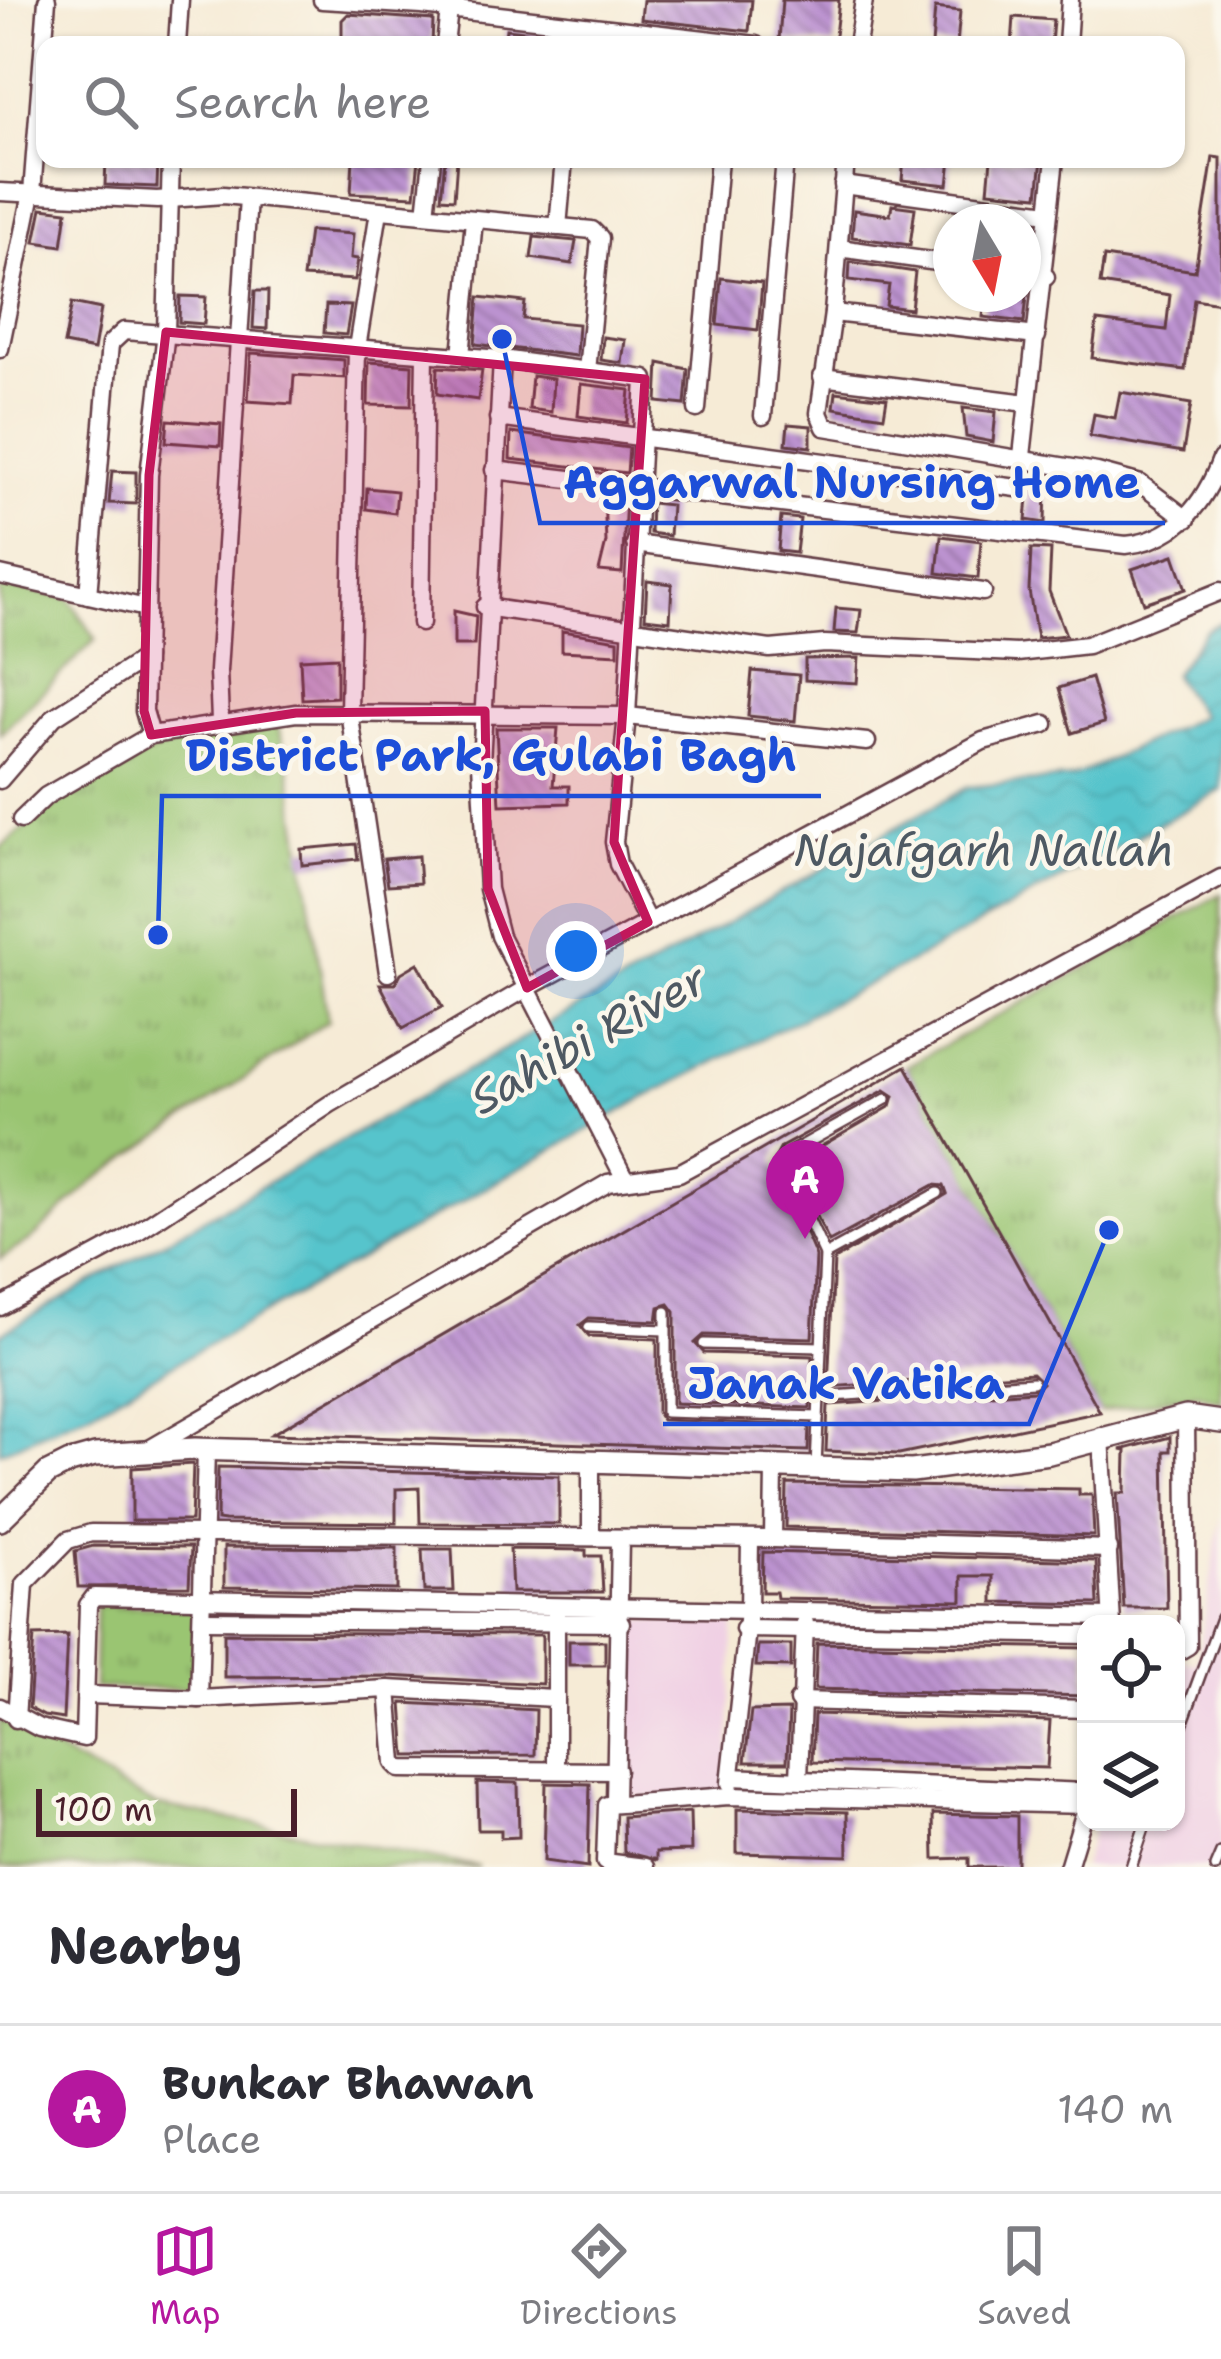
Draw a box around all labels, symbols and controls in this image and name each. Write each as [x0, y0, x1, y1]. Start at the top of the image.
search box [36, 36, 1185, 168]
icon: search [78, 69, 144, 135]
text: Search here [174, 72, 431, 132]
north arrow [933, 204, 1041, 312]
callout: Aggarwal Nursing Home [540, 442, 1165, 523]
text: Aggarwal Nursing Home [563, 452, 1141, 512]
callout: District Park, Gulabi Bagh [162, 715, 821, 796]
text: District Park, Gulabi Bagh [185, 725, 797, 785]
water label: Najafgarh Nallah [794, 820, 1174, 880]
your location [546, 921, 606, 981]
water label: Sahibi River [459, 948, 718, 1128]
pin: A [766, 1140, 844, 1239]
callout: Janak Vatika [663, 1343, 1029, 1424]
text: Janak Vatika [687, 1353, 1005, 1413]
map controls [1077, 1615, 1185, 1831]
button: locate [1077, 1615, 1185, 1723]
button: layers [1077, 1723, 1185, 1831]
scale bar [36, 1783, 297, 1836]
text: 100 m [54, 1787, 153, 1832]
text: Nearby [48, 1911, 243, 1979]
text: Bunkar Bhawan [162, 2053, 534, 2113]
text: A [72, 2083, 102, 2135]
text: 140 m [1057, 2083, 1173, 2135]
text: Place [162, 2113, 261, 2165]
tab: Map [150, 2218, 221, 2335]
tab: Directions [520, 2218, 678, 2335]
tab: Saved [977, 2218, 1071, 2335]

